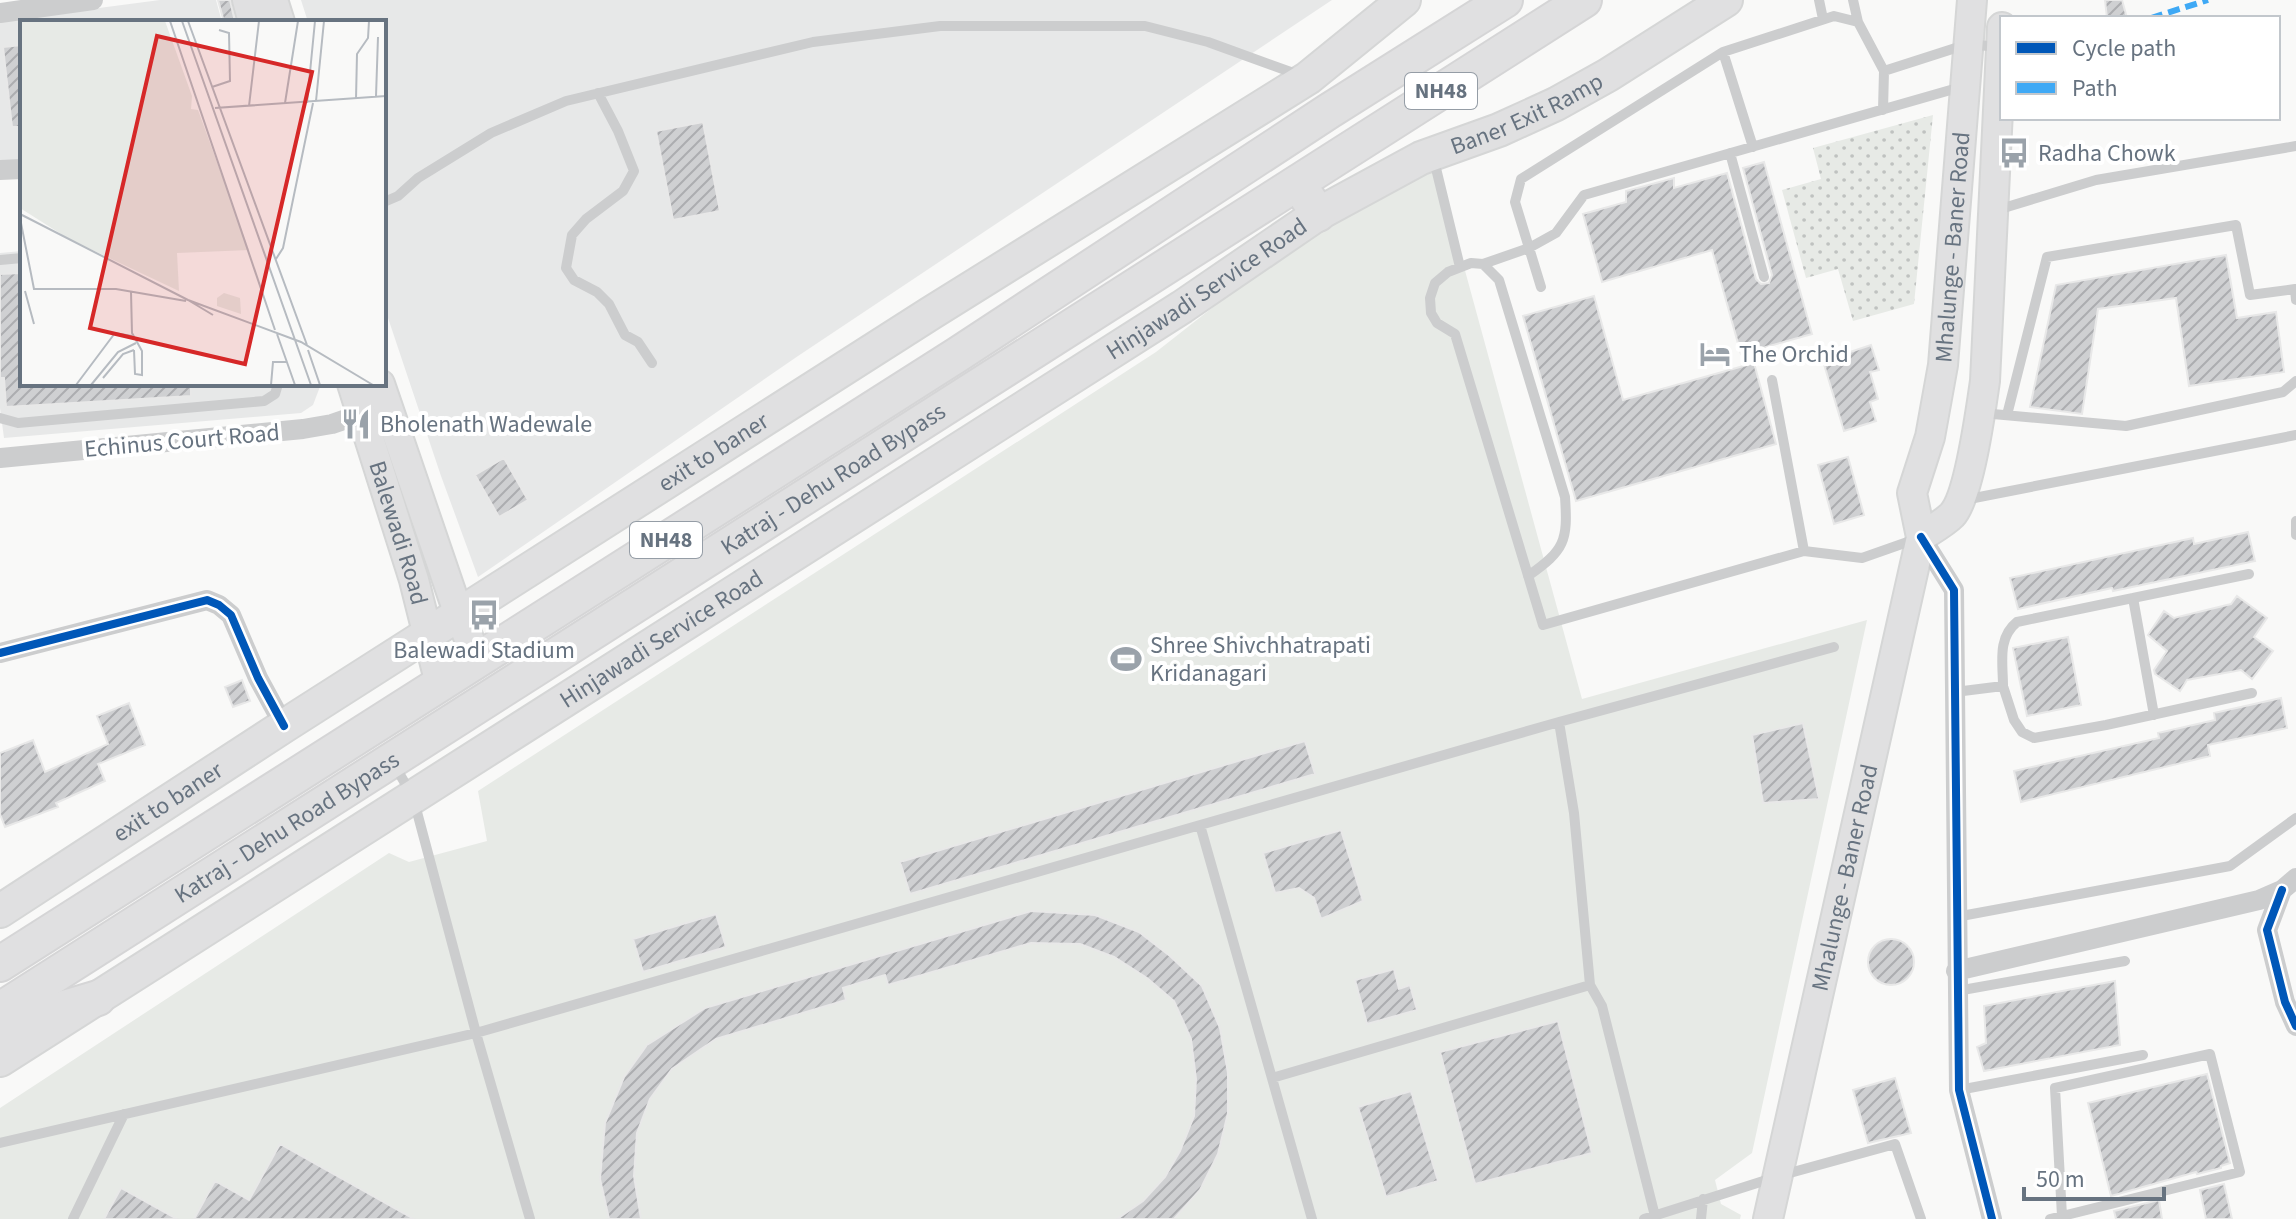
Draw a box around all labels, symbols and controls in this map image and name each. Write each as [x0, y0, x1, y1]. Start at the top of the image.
legend [2000, 16, 2280, 120]
inset map [20, 20, 386, 386]
text: Cycle path [2072, 31, 2176, 66]
street label: Baner Exit Ramp [1445, 64, 1609, 164]
text: Path [2072, 71, 2118, 106]
road number: NH48 [1405, 73, 1477, 109]
street label: Mhalunge - Baner Road [1926, 130, 1979, 364]
bus stop icon: Radha Chowk [1997, 136, 2031, 170]
place label: Radha Chowk [2038, 136, 2176, 171]
street label: Hinjawadi Service Road [1099, 209, 1314, 369]
hotel icon: The Orchid [1698, 337, 1732, 371]
place label: The Orchid [1739, 337, 1849, 372]
street label: Katraj - Dehu Road Bypass [714, 394, 952, 564]
street label: exit to baner [651, 403, 776, 501]
restaurant icon: Bholenath Wadewale [339, 407, 373, 441]
place label: Bholenath Wadewale [380, 407, 592, 442]
street label: Echinus Court Road [83, 415, 281, 467]
street label: Balewadi Road [360, 456, 437, 608]
road number: NH48 [630, 522, 702, 558]
street label: Hinjawadi Service Road [553, 561, 770, 717]
bus stop icon: Balewadi Stadium [467, 598, 501, 632]
place label: Shree Shivchhatrapati Kridanagari [1150, 628, 1371, 691]
place label: Balewadi Stadium [393, 633, 575, 668]
sports icon: Shree Shivchhatrapati Kridanagari [1109, 642, 1143, 676]
street label: Katraj - Dehu Road Bypass [167, 742, 406, 912]
street label: exit to baner [106, 753, 230, 851]
street label: Mhalunge - Baner Road [1802, 761, 1887, 994]
scale bar [2024, 1151, 2164, 1201]
text: 50 m [2036, 1162, 2085, 1197]

